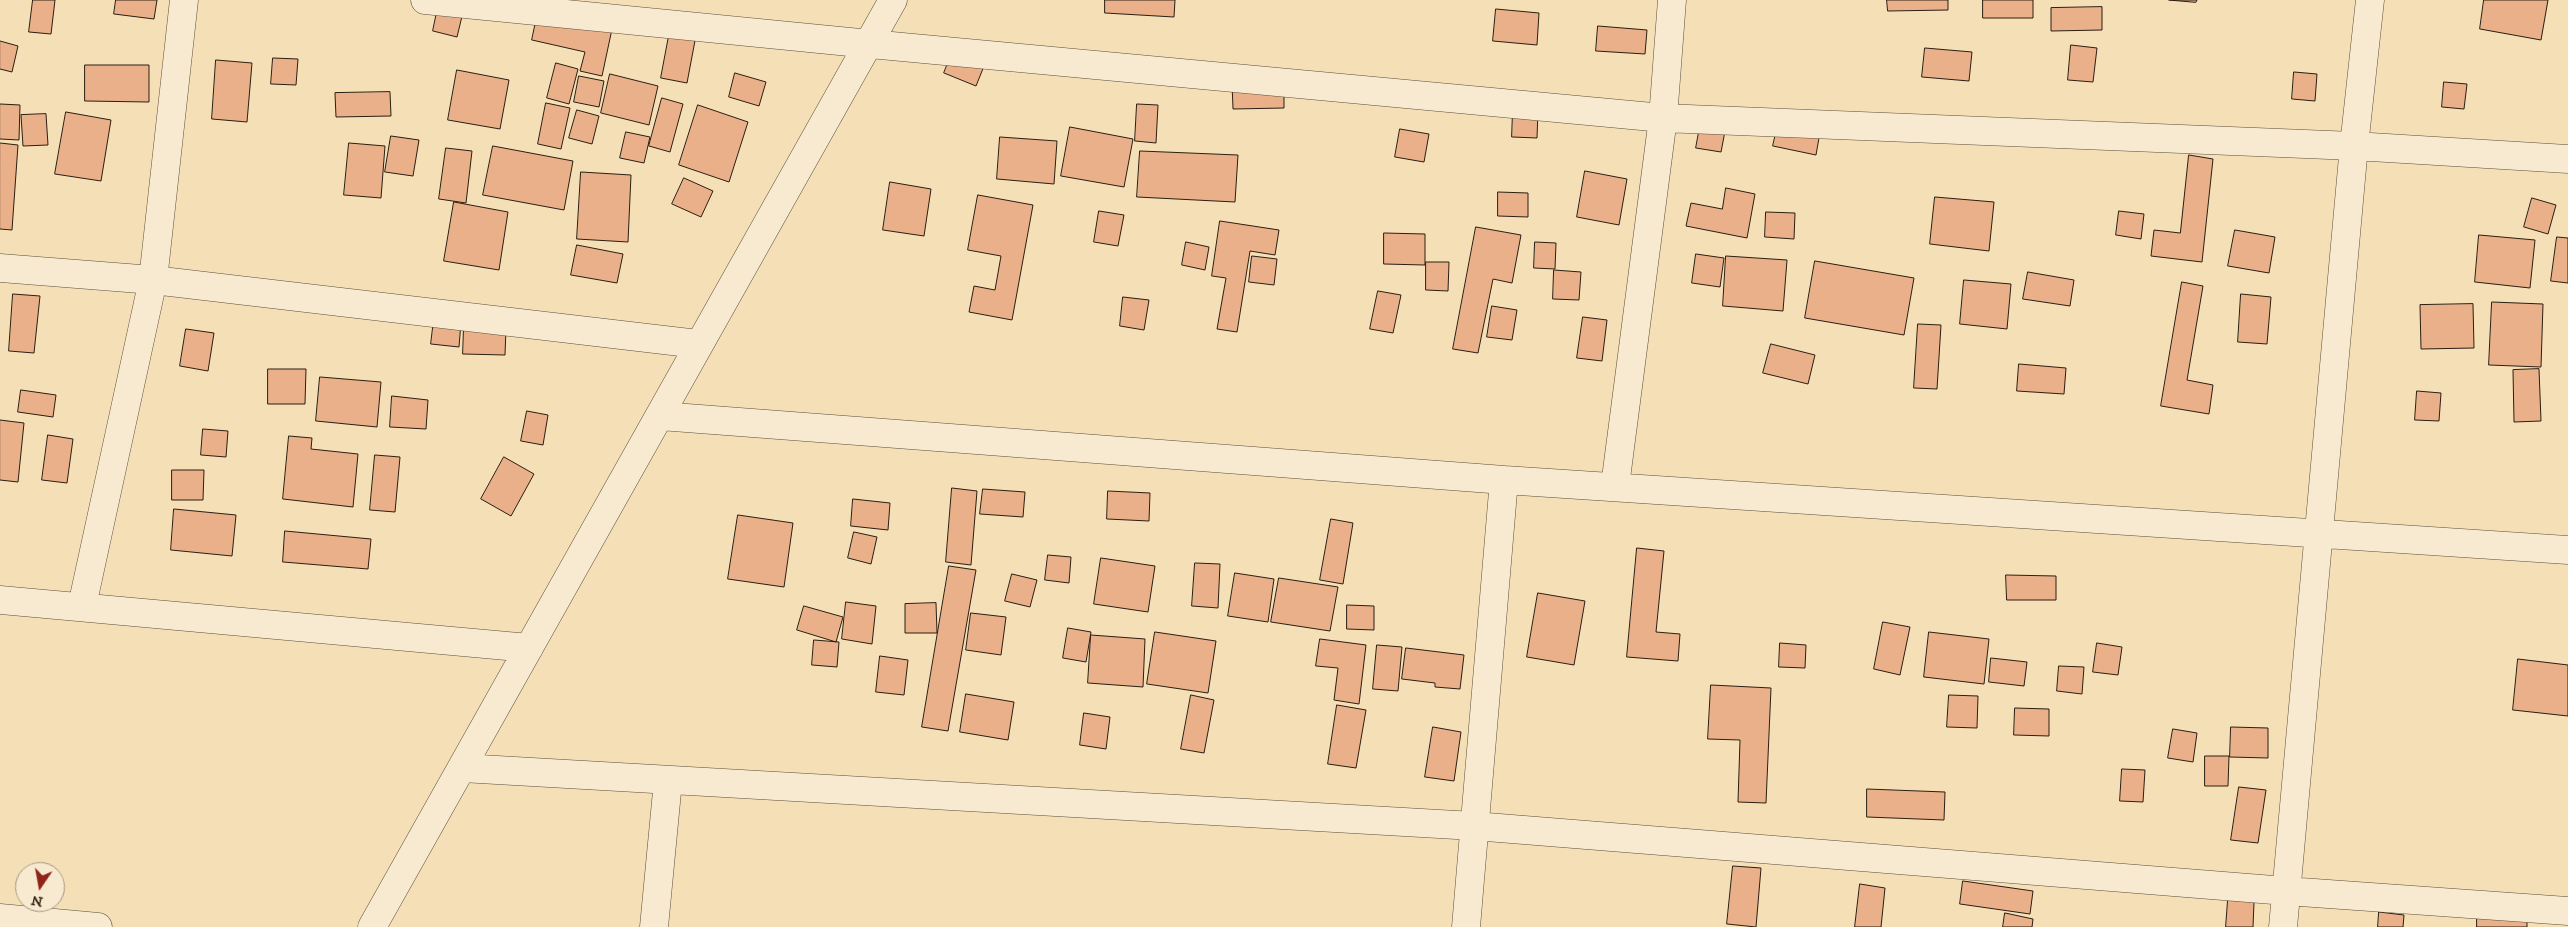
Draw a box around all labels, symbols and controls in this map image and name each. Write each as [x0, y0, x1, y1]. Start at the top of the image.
north arrow [15, 862, 65, 912]
text: N [30, 891, 45, 911]

